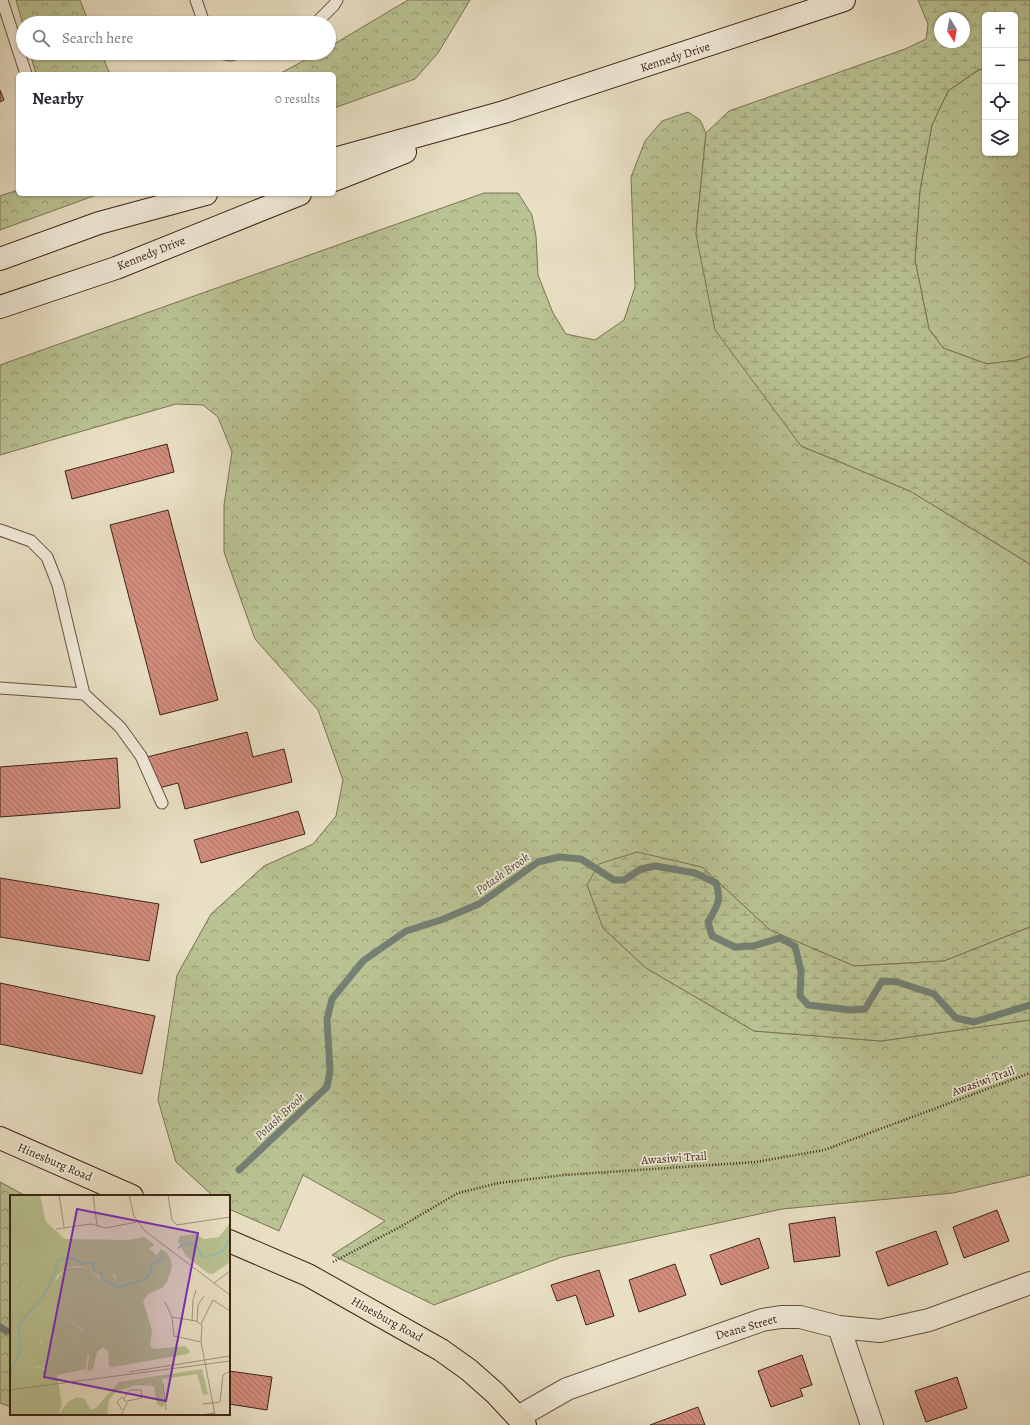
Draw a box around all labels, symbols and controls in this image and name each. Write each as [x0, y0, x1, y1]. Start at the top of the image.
north arrow [934, 12, 970, 48]
map controls [982, 12, 1018, 156]
button: + [982, 12, 1018, 48]
search box [16, 16, 336, 60]
icon: search [30, 27, 52, 49]
text: Search here [62, 28, 133, 48]
street label: Kennedy Drive [638, 38, 712, 76]
button: − [982, 48, 1018, 84]
button: locate [982, 84, 1018, 120]
text: Nearby [32, 87, 83, 110]
text: 0 results [275, 90, 320, 107]
button: layers [982, 120, 1018, 156]
street label: Kennedy Drive [115, 232, 187, 274]
water label: Potash Brook [472, 849, 533, 898]
street label: Awasiwi Trail [948, 1062, 1017, 1100]
water label: Potash Brook [251, 1089, 308, 1144]
street label: Hinesburg Road [15, 1139, 95, 1185]
street label: Awasiwi Trail [640, 1148, 707, 1168]
inset map [10, 1195, 230, 1415]
street label: Hinesburg Road [348, 1293, 426, 1346]
street label: Deane Street [713, 1311, 779, 1343]

